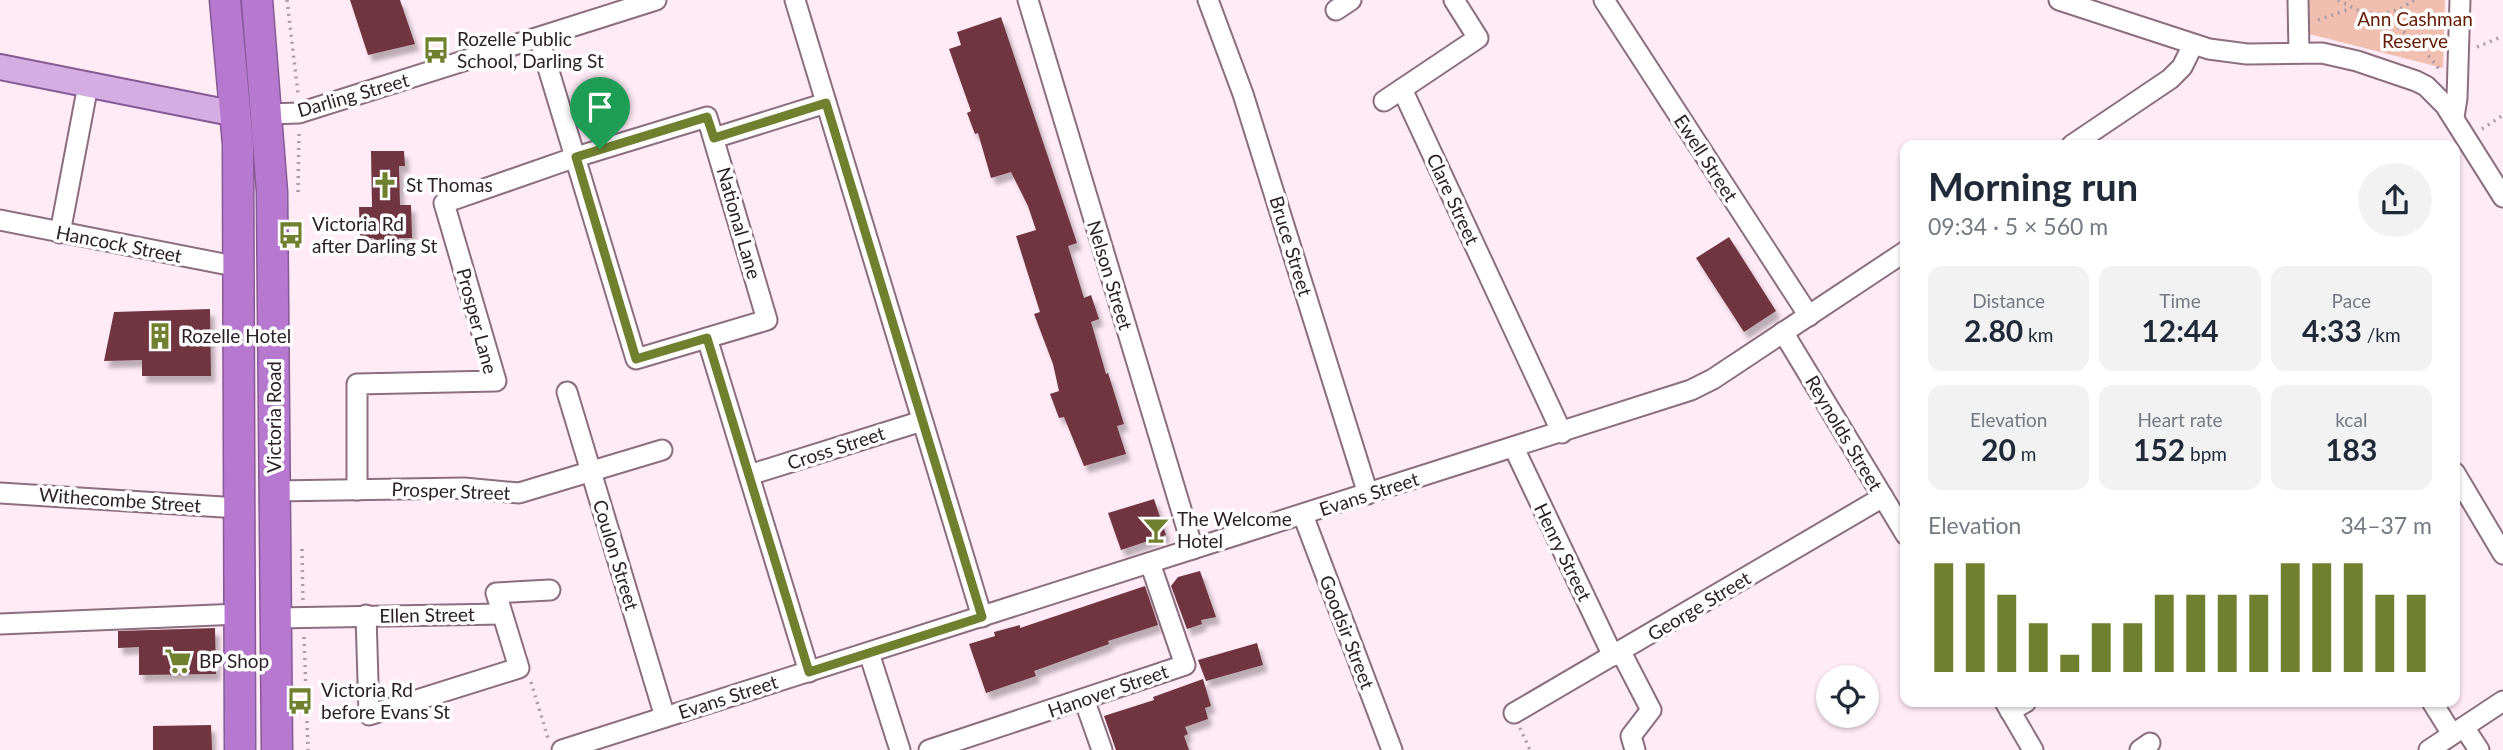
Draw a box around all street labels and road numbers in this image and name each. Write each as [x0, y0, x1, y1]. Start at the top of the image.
street label: Darling Street [294, 68, 411, 121]
street label: Ewell Street [1670, 110, 1743, 206]
street label: Clare Street [1422, 149, 1485, 248]
street label: National Lane [713, 164, 766, 281]
street label: Bruce Street [1265, 193, 1318, 299]
street label: Nelson Street [1083, 217, 1138, 333]
street label: Hancock Street [54, 220, 184, 267]
street label: Prosper Lane [452, 265, 503, 376]
street label: Victoria Road [262, 361, 285, 473]
street label: Reynolds Street [1801, 371, 1888, 495]
street label: Cross Street [784, 421, 888, 474]
street label: Evans Street [1316, 467, 1422, 520]
street label: Prosper Street [391, 477, 511, 504]
street label: Withecombe Street [38, 482, 202, 517]
street label: Coulon Street [589, 497, 644, 613]
street label: Henry Street [1530, 499, 1597, 605]
street label: George Street [1643, 566, 1755, 645]
street label: Goodsir Street [1315, 572, 1380, 692]
street label: Ellen Street [379, 602, 475, 627]
street label: Hanover Street [1045, 659, 1171, 722]
street label: Evans Street [675, 670, 781, 723]

